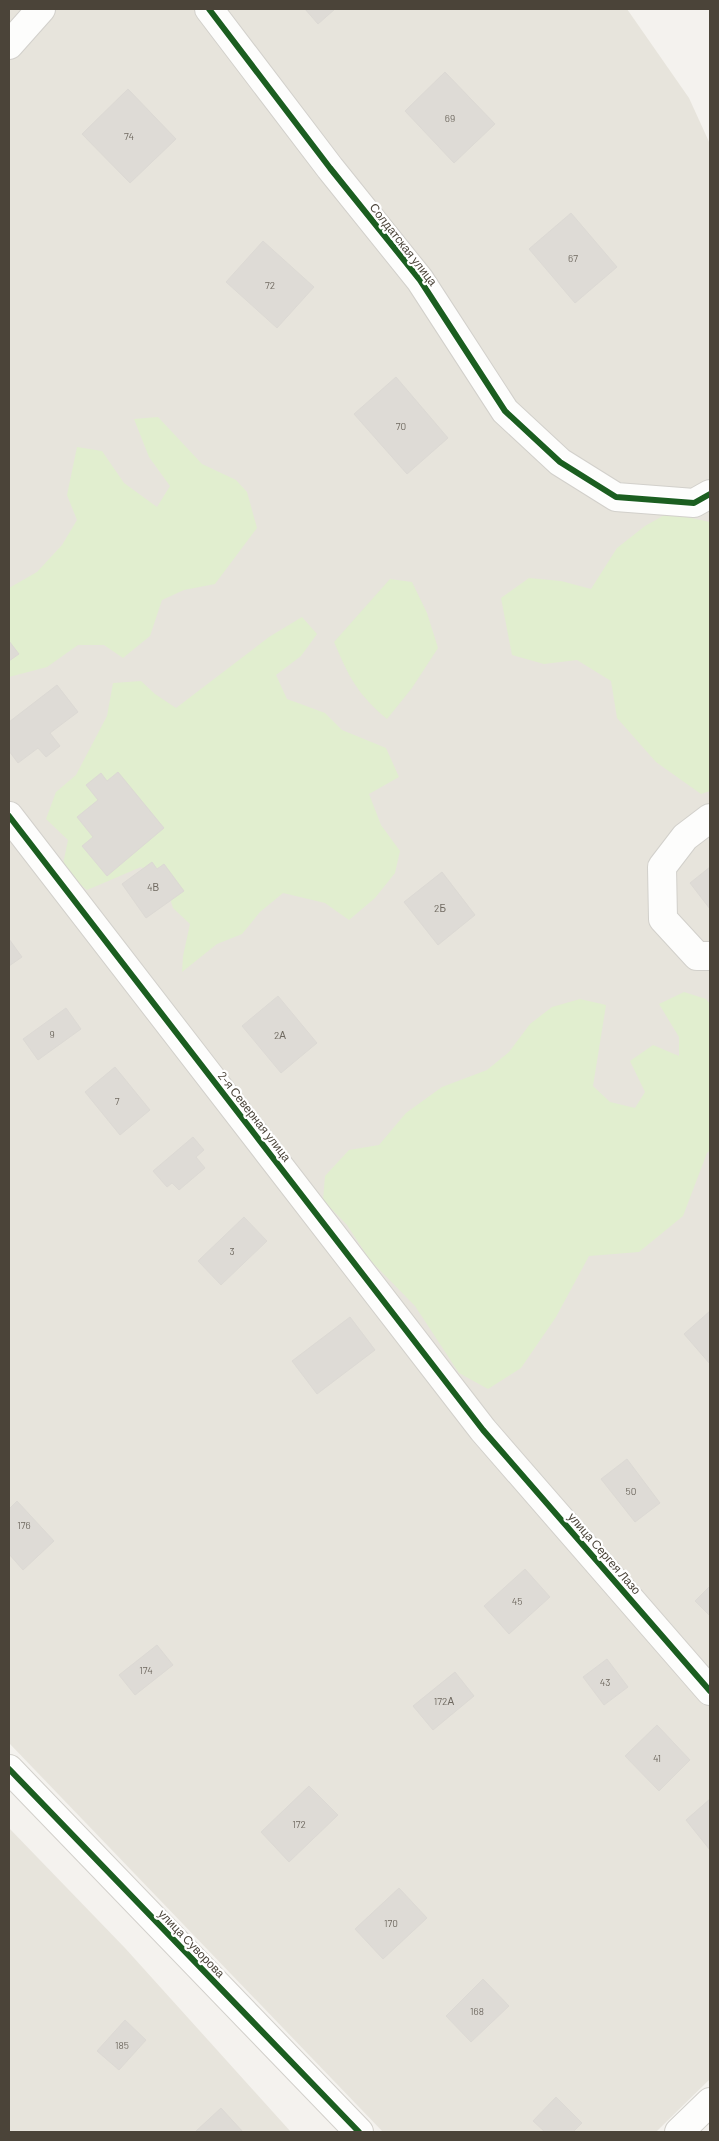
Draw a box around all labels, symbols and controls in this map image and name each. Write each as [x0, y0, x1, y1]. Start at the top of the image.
house number: 69 [445, 112, 455, 124]
house number: 74 [124, 130, 134, 142]
street label: Солдатская улица [367, 200, 441, 289]
house number: 67 [568, 252, 578, 264]
house number: 72 [265, 279, 275, 291]
house number: 70 [396, 420, 406, 432]
house number: 4В [147, 881, 159, 893]
house number: 2Б [434, 902, 446, 914]
house number: 9 [49, 1028, 55, 1040]
house number: 2А [274, 1029, 286, 1041]
street label: 2-я Северная улица [215, 1068, 295, 1165]
house number: 7 [115, 1095, 120, 1107]
house number: 3 [229, 1245, 235, 1257]
house number: 50 [626, 1485, 636, 1497]
street label: улица Сергея Лазо [565, 1509, 644, 1598]
house number: 176 [17, 1519, 31, 1531]
house number: 45 [512, 1595, 522, 1607]
house number: 174 [139, 1664, 153, 1676]
house number: 43 [600, 1676, 610, 1688]
house number: 172А [434, 1695, 454, 1707]
house number: 41 [653, 1752, 661, 1764]
house number: 172 [292, 1818, 306, 1830]
street label: улица Суворова [155, 1906, 228, 1981]
house number: 170 [384, 1917, 398, 1929]
house number: 168 [470, 2005, 484, 2017]
house number: 185 [115, 2039, 129, 2051]

